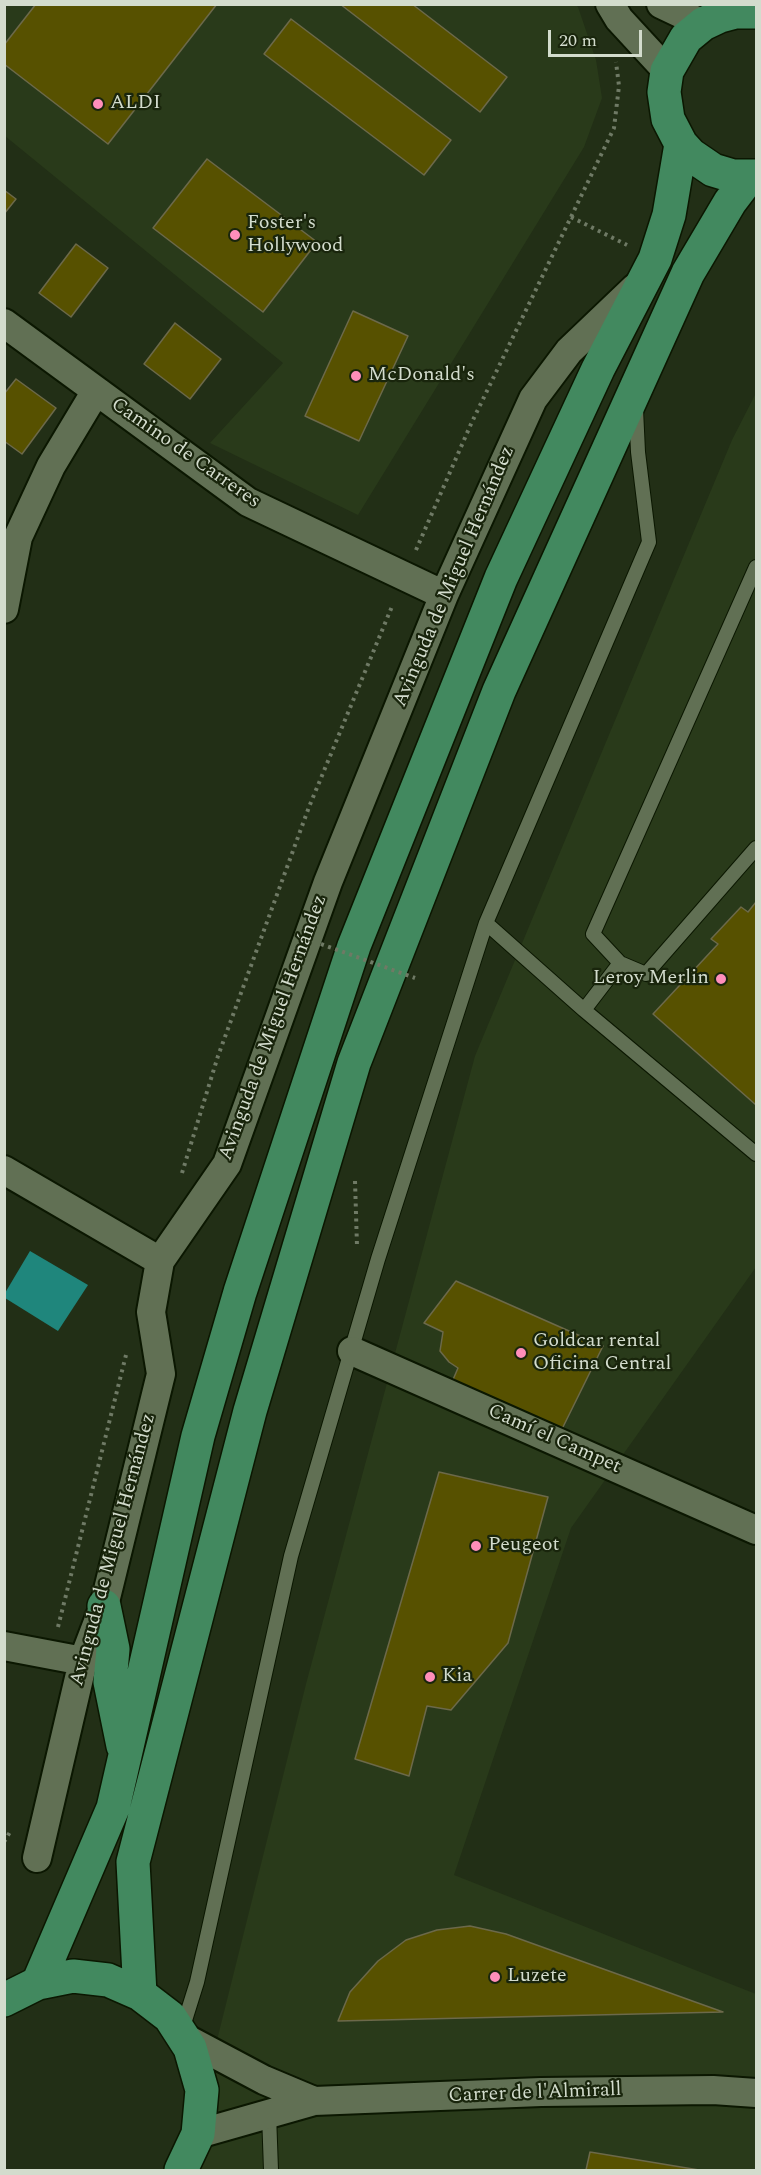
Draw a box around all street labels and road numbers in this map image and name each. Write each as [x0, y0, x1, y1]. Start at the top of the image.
street label: Camino de Carreres [106, 393, 264, 515]
street label: Avinguda de Miguel Hernández [389, 443, 521, 711]
street label: Avinguda de Miguel Hernández [215, 892, 333, 1164]
street label: Camí el Campet [484, 1400, 624, 1480]
street label: Avinguda de Miguel Hernández [66, 1411, 162, 1689]
street label: Carrer de l'Almirall [448, 2079, 622, 2109]

